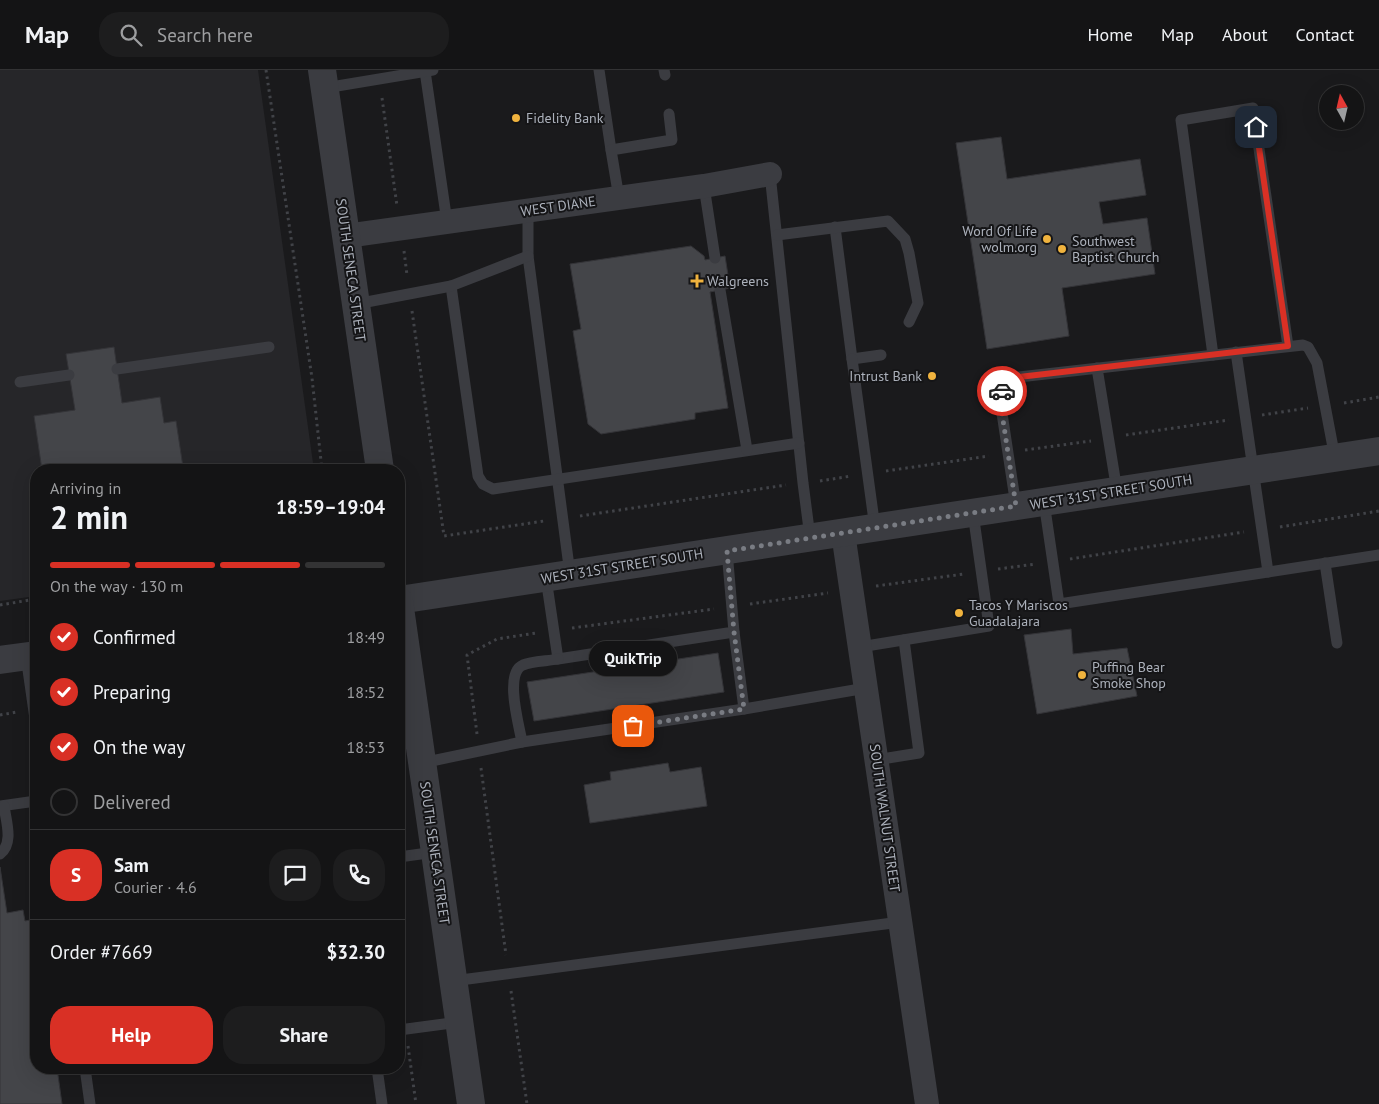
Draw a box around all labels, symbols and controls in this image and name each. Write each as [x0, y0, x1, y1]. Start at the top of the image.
search box [99, 12, 449, 57]
text: Map [25, 19, 69, 50]
icon: search [117, 21, 145, 49]
text: Search here [157, 23, 253, 47]
text: Home [1087, 23, 1133, 46]
text: Map [1161, 23, 1194, 46]
text: About [1222, 23, 1268, 46]
text: Contact [1296, 23, 1354, 46]
north arrow [1319, 85, 1364, 130]
map controls [1319, 85, 1364, 130]
pin [1235, 106, 1277, 148]
place label: Fidelity Bank [526, 109, 604, 127]
marker: Fidelity Bank [510, 112, 522, 124]
icon: home [1242, 113, 1270, 141]
street label: WEST DIANE [519, 192, 597, 220]
street label: SOUTH SENECA STREET [332, 197, 370, 343]
place label: Word Of Life wolm.org [962, 222, 1037, 256]
place label: Southwest Baptist Church [1072, 232, 1160, 266]
marker: Word Of Life wolm.org [1041, 233, 1053, 245]
marker: Southwest Baptist Church [1056, 243, 1068, 255]
place label: Walgreens [707, 272, 769, 290]
marker: Walgreens [691, 275, 703, 287]
courier [977, 366, 1027, 416]
place label: Intrust Bank [849, 367, 922, 385]
marker: Intrust Bank [926, 370, 938, 382]
icon: car [988, 377, 1016, 405]
street label: WEST 31ST STREET SOUTH [1029, 470, 1193, 514]
text: Arriving in [50, 478, 121, 498]
text: 18:59–19:04 [276, 495, 385, 519]
text: 2 min [50, 496, 128, 538]
street label: WEST 31ST STREET SOUTH [540, 544, 704, 588]
text: On the way · 130 m [50, 576, 183, 596]
place label: Tacos Y Mariscos Guadalajara [969, 596, 1068, 630]
marker: Tacos Y Mariscos Guadalajara [953, 607, 965, 619]
icon: check [50, 623, 78, 651]
text: Confirmed [93, 625, 176, 649]
text: 18:49 [347, 627, 385, 647]
callout: QuikTrip [589, 641, 677, 676]
text: QuikTrip [604, 648, 662, 668]
place label: Puffing Bear Smoke Shop [1092, 658, 1166, 692]
marker: Puffing Bear Smoke Shop [1076, 669, 1088, 681]
icon: check [50, 678, 78, 706]
text: Preparing [93, 680, 171, 704]
text: 18:52 [347, 682, 385, 702]
pin [612, 705, 654, 747]
icon: bag [619, 712, 647, 740]
icon: check [50, 733, 78, 761]
text: On the way [93, 735, 185, 759]
text: 18:53 [347, 737, 385, 757]
street label: SOUTH WALNUT STREET [866, 743, 904, 893]
street label: SOUTH SENECA STREET [416, 780, 454, 926]
text: Delivered [93, 790, 171, 814]
button: chat [269, 849, 321, 901]
button: phone [333, 849, 385, 901]
text: Sam [114, 853, 149, 877]
text: S [71, 863, 81, 887]
text: Courier · 4.6 [114, 877, 197, 897]
text: Order #7669 [50, 940, 153, 964]
text: $32.30 [326, 940, 385, 964]
button: Help [50, 1006, 213, 1064]
button: Share [223, 1006, 385, 1064]

